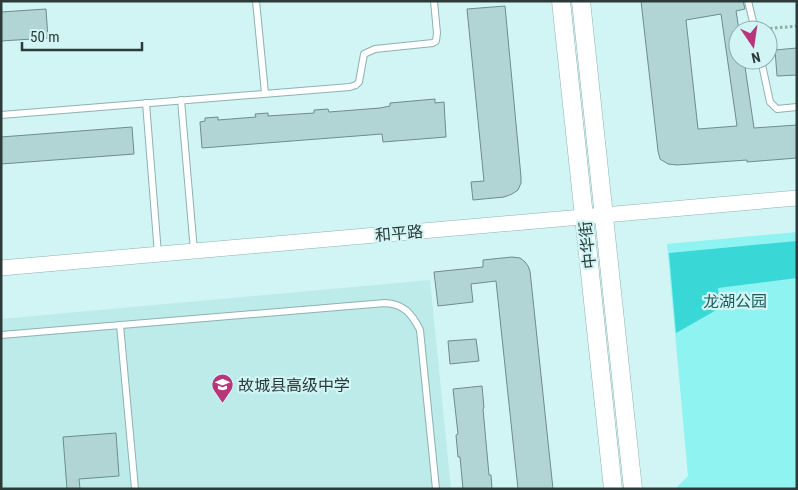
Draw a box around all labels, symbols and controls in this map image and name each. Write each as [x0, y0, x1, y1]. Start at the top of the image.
scale bar [22, 20, 142, 52]
north arrow [728, 20, 778, 70]
text: 50 m [30, 28, 60, 46]
text: N [750, 49, 762, 66]
street label: 中华街 [576, 220, 599, 270]
street label: 和平路 [374, 222, 424, 245]
park label: 龙湖公园 [703, 292, 767, 311]
school or university icon: 故城县高级中学 [210, 373, 234, 404]
place label: 故城县高级中学 [238, 376, 350, 395]

